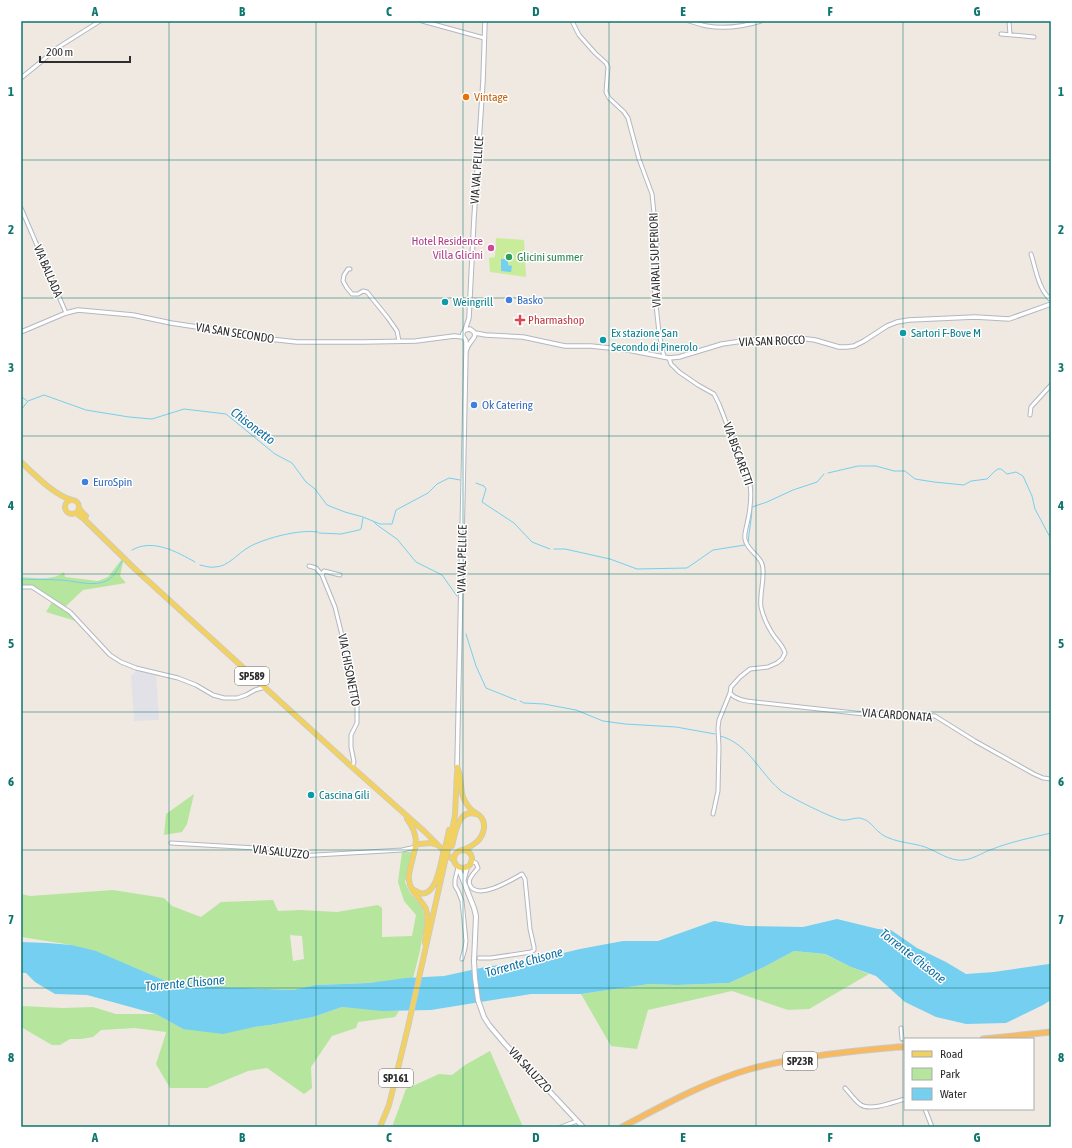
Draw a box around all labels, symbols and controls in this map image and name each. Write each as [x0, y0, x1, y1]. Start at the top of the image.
text: A [91, 4, 99, 19]
text: B [239, 4, 246, 19]
text: C [386, 4, 392, 19]
text: D [532, 4, 540, 19]
text: E [680, 4, 686, 19]
text: F [827, 4, 833, 19]
text: G [974, 4, 981, 19]
scale bar [40, 38, 130, 64]
text: 200 m [46, 45, 73, 59]
text: 1 [8, 84, 14, 99]
text: 1 [1058, 84, 1064, 99]
place label: Vintage [474, 90, 508, 104]
marker: Vintage [461, 92, 471, 102]
street label: VIA VAL PELLICE [468, 136, 486, 204]
street label: VIA AIRALI SUPERIORI [646, 212, 664, 308]
text: 2 [8, 222, 14, 237]
text: 2 [1058, 222, 1064, 237]
place label: Hotel Residence Villa Glicini [411, 234, 483, 262]
street label: VIA BALLADA [31, 243, 65, 300]
marker: Hotel Residence Villa Glicini [486, 243, 496, 253]
place label: Glicini summer [517, 250, 583, 264]
marker: Glicini summer [504, 252, 514, 262]
place label: Basko [517, 293, 544, 307]
place label: Weingrill [453, 295, 494, 309]
marker: Basko [504, 295, 514, 305]
marker: Weingrill [440, 297, 450, 307]
place label: Pharmashop [528, 313, 585, 327]
marker: Pharmashop [515, 315, 525, 325]
street label: VIA SAN SECONDO [195, 320, 275, 346]
place label: Ex stazione San Secondo di Pinerolo [611, 326, 698, 354]
place label: Sartori F-Bove M [911, 326, 981, 340]
marker: Sartori F-Bove M [898, 328, 908, 338]
street label: VIA SAN ROCCO [739, 333, 805, 349]
marker: Ex stazione San Secondo di Pinerolo [598, 335, 608, 345]
text: 3 [8, 360, 14, 375]
text: 3 [1058, 360, 1064, 375]
place label: Ok Catering [482, 398, 534, 412]
marker: Ok Catering [469, 400, 479, 410]
water label: Chisonetto [228, 405, 278, 447]
street label: VIA BISCARETTI [720, 420, 756, 488]
place label: EuroSpin [93, 475, 132, 489]
marker: EuroSpin [80, 477, 90, 487]
text: 4 [7, 498, 14, 513]
text: 4 [1057, 498, 1064, 513]
street label: VIA VAL PELLICE [454, 525, 470, 593]
street label: VIA CHISONETTO [335, 633, 363, 707]
text: 5 [8, 636, 14, 651]
text: 5 [1058, 636, 1064, 651]
road number: SP589 [235, 667, 269, 685]
street label: VIA CARDONATA [861, 706, 933, 724]
text: 6 [8, 774, 14, 789]
text: 6 [1058, 774, 1064, 789]
place label: Cascina Gili [319, 788, 370, 802]
marker: Cascina Gili [306, 790, 316, 800]
street label: VIA SALUZZO [252, 842, 310, 862]
text: 7 [8, 912, 14, 927]
text: 7 [1058, 912, 1064, 927]
water label: Torrente Chisone [877, 926, 949, 987]
water label: Torrente Chisone [484, 944, 565, 980]
water label: Torrente Chisone [145, 972, 226, 994]
legend [904, 1038, 1034, 1110]
street label: VIA SALUZZO [505, 1044, 555, 1096]
text: Road [940, 1047, 963, 1061]
text: 8 [8, 1050, 14, 1065]
text: 8 [1058, 1050, 1064, 1065]
road number: SP23R [783, 1052, 817, 1070]
text: Park [940, 1067, 961, 1081]
road number: SP161 [379, 1069, 413, 1087]
text: Water [940, 1087, 967, 1101]
text: A [91, 1130, 99, 1145]
text: B [239, 1130, 246, 1145]
text: C [386, 1130, 392, 1145]
text: D [532, 1130, 540, 1145]
text: E [680, 1130, 686, 1145]
text: F [827, 1130, 833, 1145]
text: G [974, 1130, 981, 1145]

